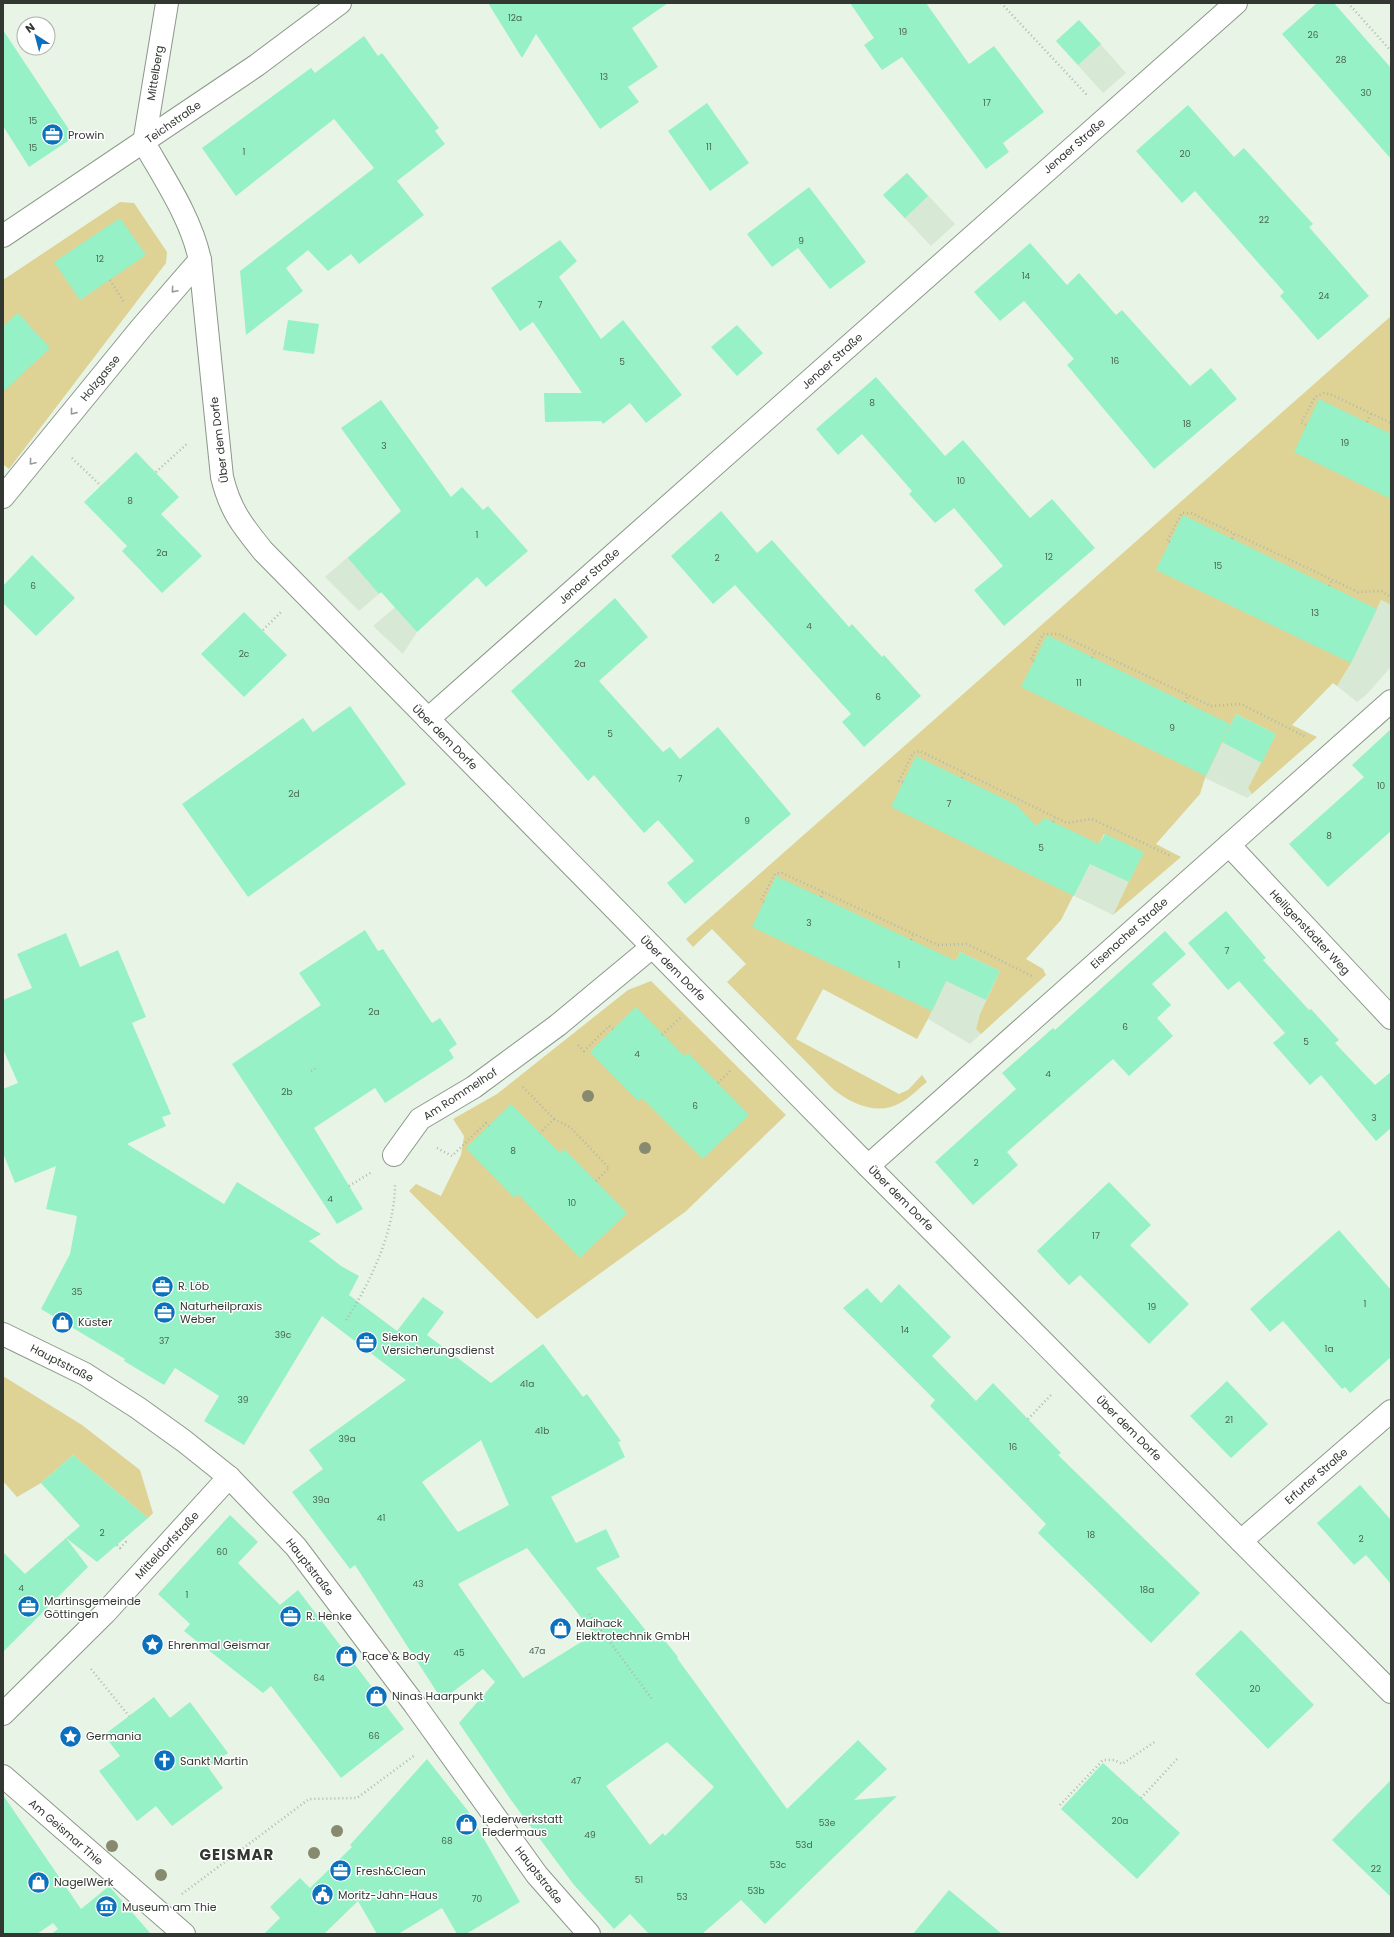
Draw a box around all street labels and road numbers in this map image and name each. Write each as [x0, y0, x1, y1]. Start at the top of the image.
street label: Mittelberg [143, 44, 167, 102]
street label: Teichstraße [142, 97, 204, 147]
street label: Jenaer Straße [1040, 114, 1109, 177]
street label: Jenaer Straße [798, 329, 866, 393]
street label: Holzgasse [76, 351, 124, 405]
street label: Über dem Dorfe [206, 396, 232, 484]
street label: Jenaer Straße [555, 544, 623, 608]
street label: Über dem Dorfe [409, 701, 481, 773]
street label: Heiligenstädter Weg [1266, 886, 1354, 978]
street label: Eisenacher Straße [1087, 894, 1171, 972]
street label: Über dem Dorfe [637, 932, 709, 1004]
street label: Am Rommelhof [420, 1064, 500, 1124]
street label: Über dem Dorfe [865, 1162, 937, 1234]
street label: Hauptstraße [28, 1340, 97, 1386]
street label: Über dem Dorfe [1093, 1392, 1165, 1464]
street label: Erfurter Straße [1281, 1444, 1351, 1508]
street label: Mitteldorfstraße [131, 1507, 203, 1582]
street label: Hauptstraße [282, 1535, 338, 1599]
street label: Am Geismar Thie [25, 1795, 107, 1869]
street label: Hauptstraße [511, 1843, 567, 1907]

